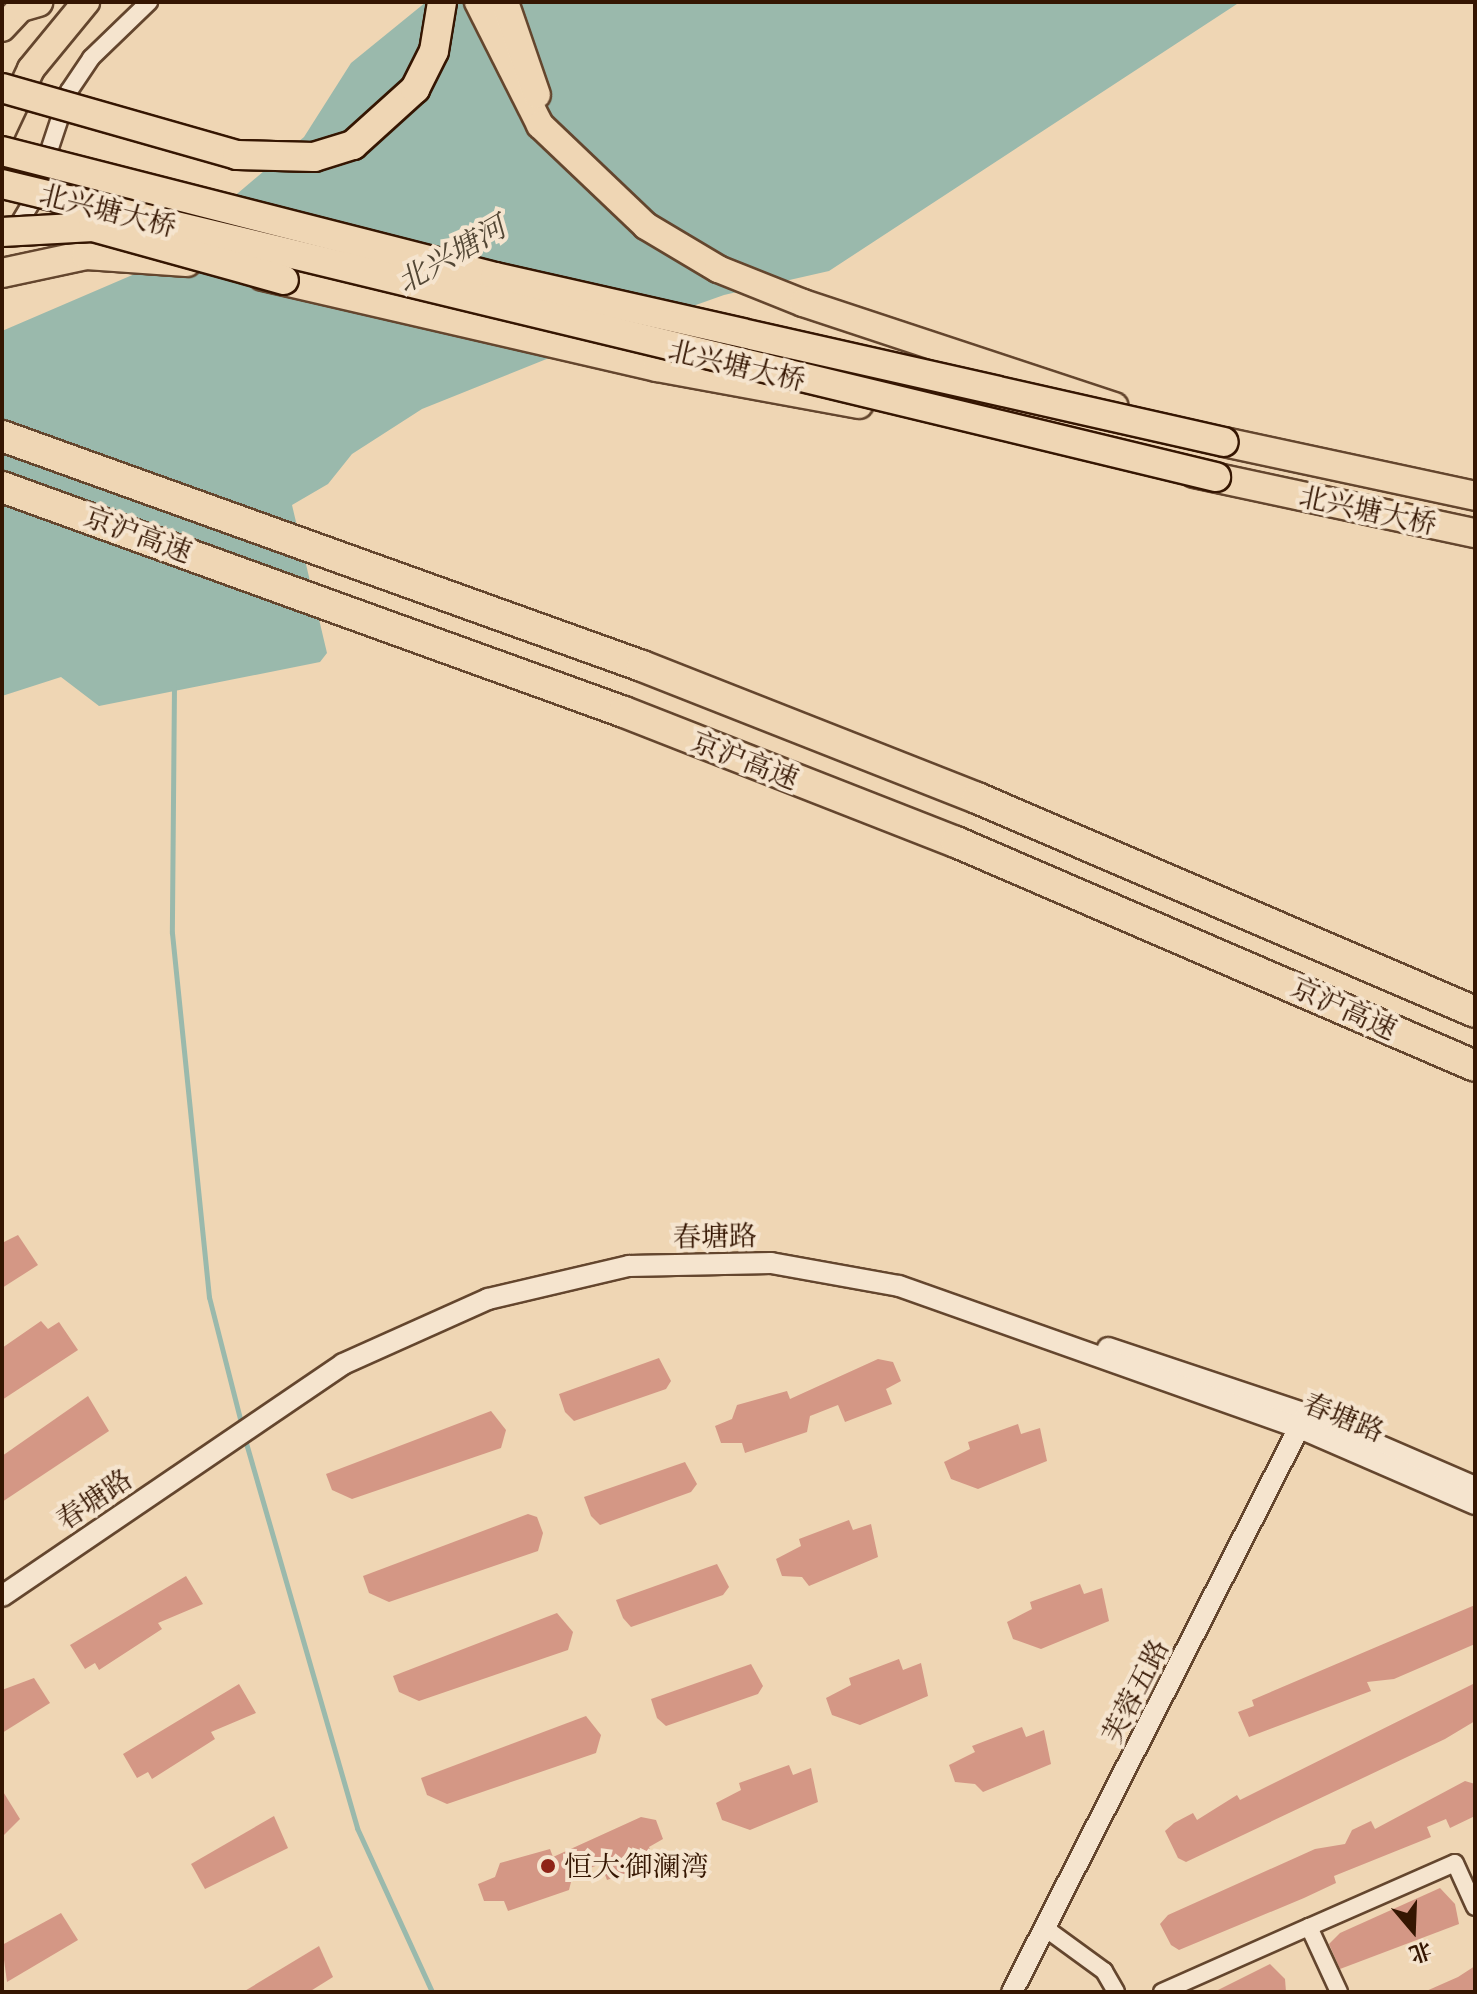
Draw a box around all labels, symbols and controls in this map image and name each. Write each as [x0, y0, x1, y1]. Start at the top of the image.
street label: 北兴塘大桥 [36, 177, 180, 243]
water label: 北兴塘河 [390, 208, 512, 300]
street label: 北兴塘大桥 [665, 333, 809, 397]
street label: 北兴塘大桥 [1296, 479, 1440, 541]
street label: 京沪高速 [80, 499, 196, 569]
street label: 京沪高速 [687, 724, 803, 796]
street label: 京沪高速 [1286, 970, 1402, 1046]
street label: 春塘路 [673, 1218, 757, 1254]
street label: 春塘路 [1299, 1386, 1389, 1448]
street label: 春塘路 [50, 1462, 138, 1536]
street label: 芙蓉五路 [1095, 1633, 1175, 1749]
place label: 恒大·御澜湾 [564, 1849, 709, 1883]
marker: 恒大·御澜湾 [539, 1857, 557, 1875]
north arrow [1373, 1890, 1453, 1970]
text: 北 [1405, 1934, 1436, 1971]

